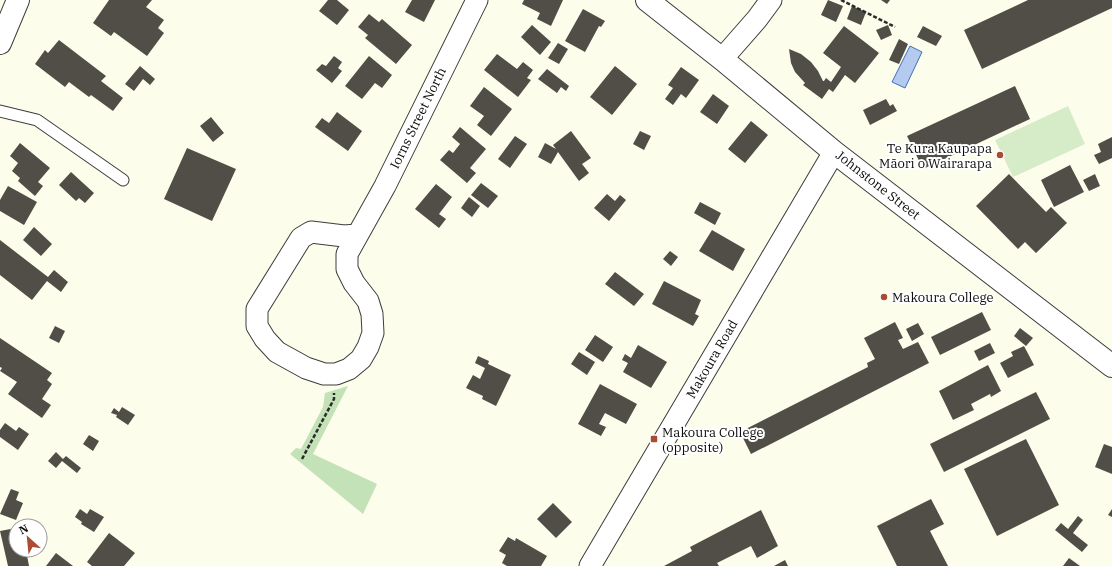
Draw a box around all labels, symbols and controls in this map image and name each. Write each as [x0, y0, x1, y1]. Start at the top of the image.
street label: Iorns Street North [386, 64, 450, 172]
place label: Te Kura Kaupapa Māori o Wairarapa [879, 140, 992, 172]
street label: Johnstone Street [832, 147, 924, 224]
marker: Te Kura Kaupapa Māori o Wairarapa [995, 150, 1005, 160]
place label: Makoura College [892, 289, 993, 306]
marker: Makoura College [879, 292, 889, 302]
street label: Makoura Road [683, 317, 741, 401]
place label: Makoura College (opposite) [662, 424, 763, 456]
marker: Makoura College (opposite) [649, 434, 659, 444]
north arrow [8, 518, 48, 558]
text: N [16, 521, 31, 537]

